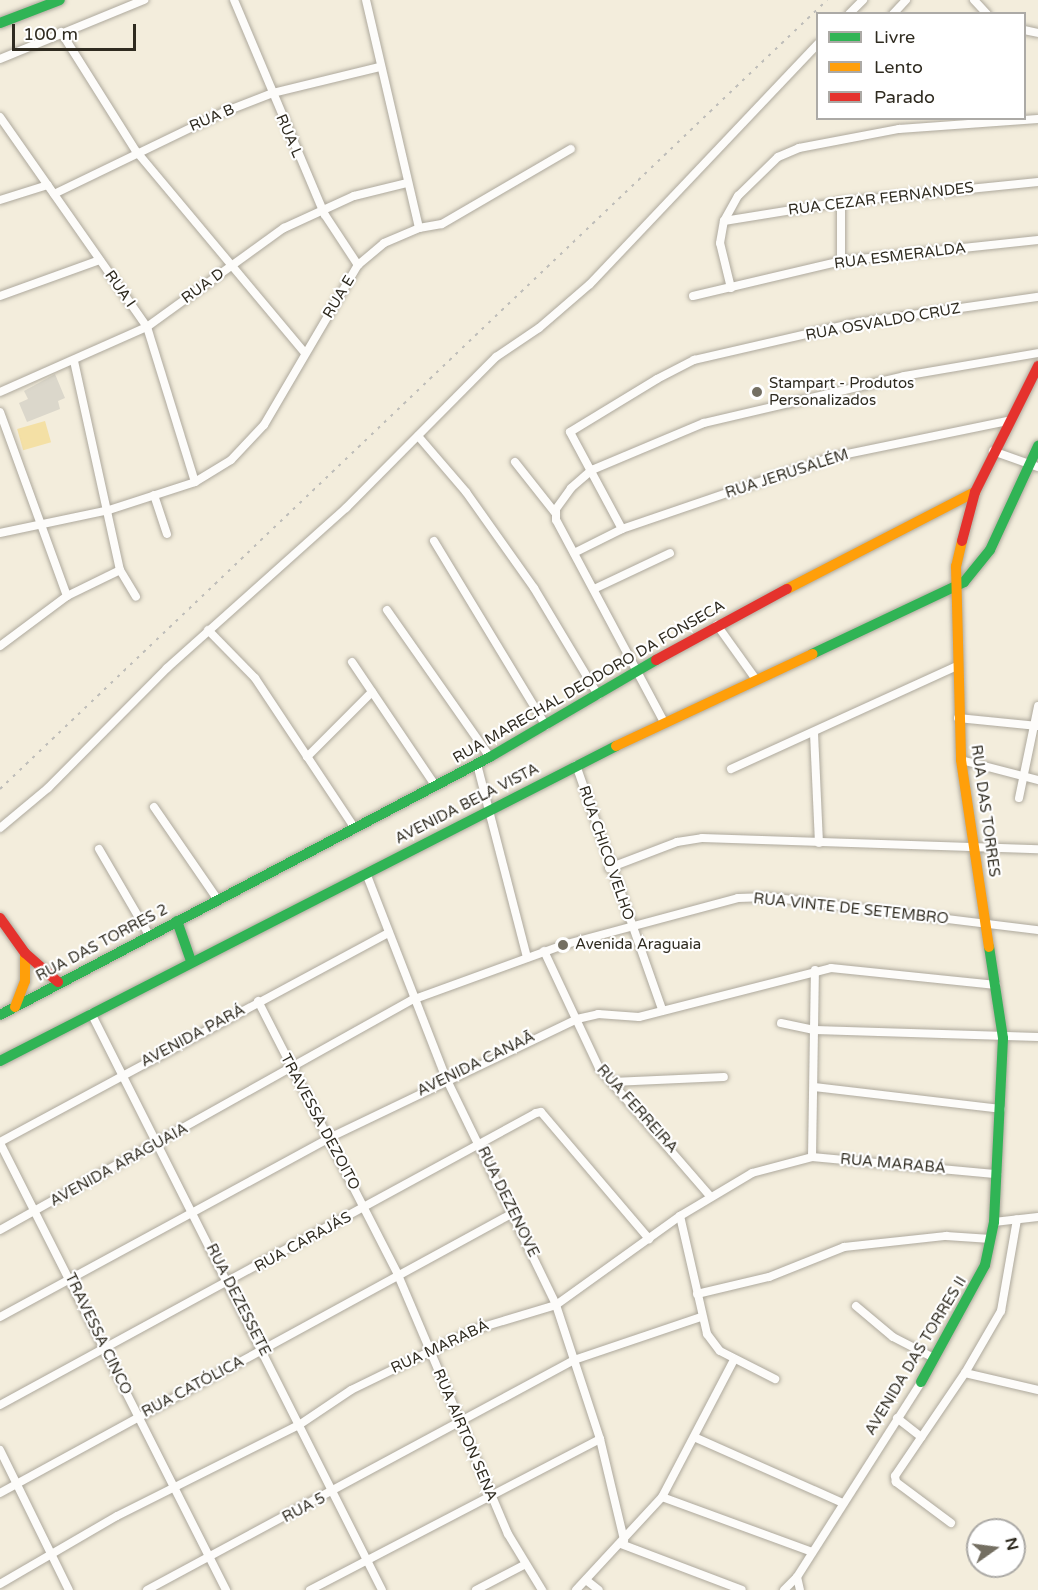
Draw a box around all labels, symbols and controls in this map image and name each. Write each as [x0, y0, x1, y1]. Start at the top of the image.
scale bar [15, 12, 140, 50]
legend [816, 12, 1026, 120]
text: 100 m [23, 23, 78, 45]
text: Livre [874, 26, 915, 48]
text: Lento [874, 56, 923, 78]
text: Parado [874, 86, 935, 108]
street label: RUA B [187, 100, 237, 136]
street label: RUA L [272, 112, 306, 160]
street label: RUA CEZAR FERNANDES [787, 179, 975, 219]
street label: RUA ESMERALDA [833, 239, 967, 273]
street label: RUA D [178, 265, 228, 307]
street label: RUA I [101, 267, 139, 311]
street label: RUA E [319, 272, 359, 322]
street label: RUA OSVALDO CRUZ [804, 299, 962, 345]
place label: Stampart - Produtos Personalizados [769, 374, 914, 409]
marker: Stampart - Produtos Personalizados [750, 385, 764, 399]
street label: RUA JERUSALÉM [723, 446, 851, 502]
street label: RUA MARECHAL DEODORO DA FONSECA [450, 597, 728, 767]
street label: RUA DAS TORRES [967, 744, 1003, 878]
street label: AVENIDA BELA VISTA [392, 760, 542, 848]
street label: RUA CHICO VELHO [575, 783, 637, 923]
street label: RUA VINTE DE SETEMBRO [753, 890, 949, 928]
street label: RUA DAS TORRES 2 [33, 901, 171, 985]
place label: Avenida Araguaia [575, 936, 701, 954]
marker: Avenida Araguaia [556, 938, 570, 952]
street label: AVENIDA PARÁ [138, 1001, 248, 1071]
street label: AVENIDA CANAÃ [414, 1028, 538, 1100]
street label: TRAVESSA DEZOITO [276, 1051, 364, 1193]
street label: RUA FERREIRA [593, 1061, 681, 1157]
street label: AVENIDA ARAGUAIA [47, 1120, 191, 1210]
street label: RUA DEZENOVE [473, 1144, 543, 1260]
street label: RUA MARABÁ [839, 1150, 947, 1178]
street label: RUA CARAJÁS [252, 1208, 354, 1276]
street label: RUA DEZESSETE [202, 1241, 274, 1359]
street label: TRAVESSA CINCO [61, 1270, 135, 1398]
street label: AVENIDA DAS TORRES II [861, 1273, 971, 1439]
street label: RUA MARABÁ [388, 1316, 492, 1378]
street label: RUA CATÓLICA [139, 1353, 247, 1421]
street label: RUA AIRTON SENA [429, 1366, 501, 1504]
street label: RUA 5 [279, 1489, 329, 1527]
north arrow [966, 1518, 1026, 1578]
text: N [1000, 1535, 1023, 1553]

